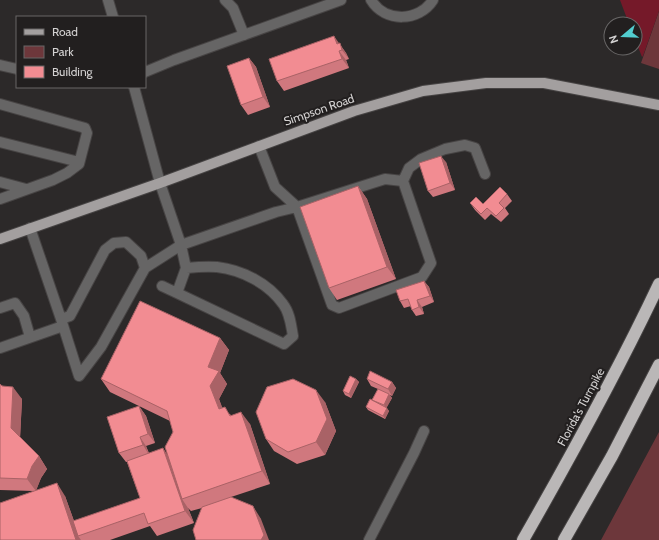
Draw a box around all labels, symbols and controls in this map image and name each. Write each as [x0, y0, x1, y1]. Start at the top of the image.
legend [16, 16, 146, 88]
north arrow [603, 16, 643, 56]
text: Road [52, 24, 78, 39]
text: N [606, 33, 621, 45]
text: Park [52, 44, 74, 59]
text: Building [52, 64, 94, 79]
street label: Simpson Road [282, 90, 356, 129]
street label: Florida's Turnpike [554, 365, 607, 448]

